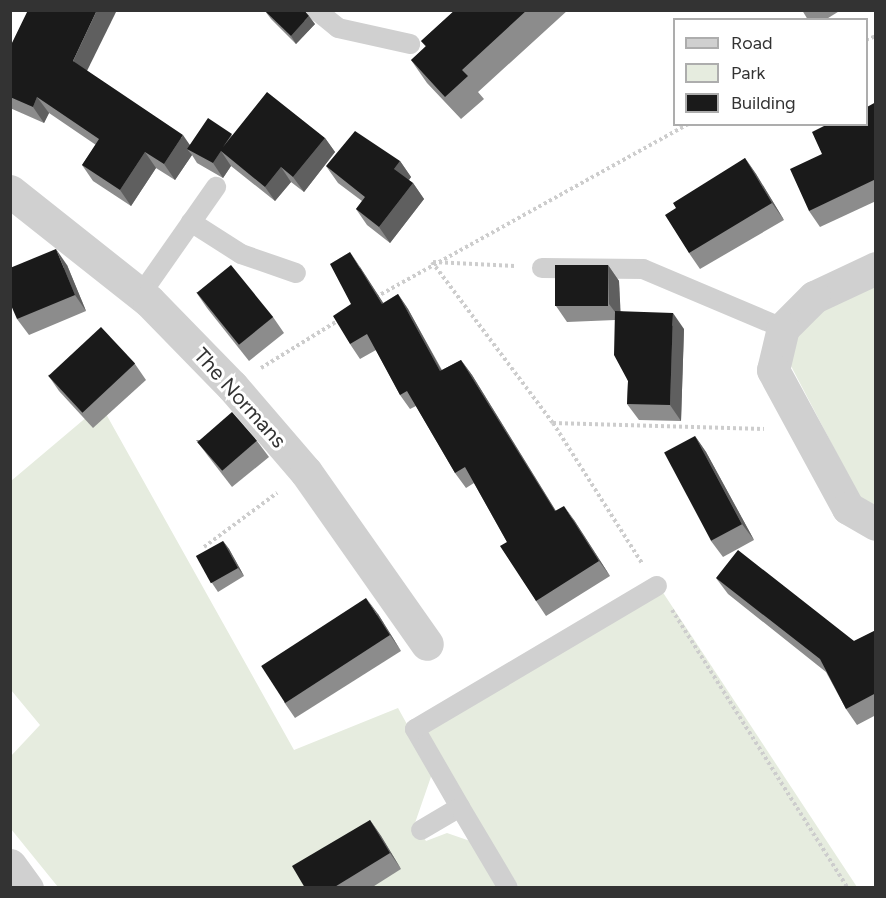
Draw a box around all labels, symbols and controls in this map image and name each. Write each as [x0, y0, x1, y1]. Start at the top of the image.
legend [673, 18, 868, 126]
text: Road [731, 32, 772, 54]
text: Park [731, 62, 765, 84]
text: Building [731, 92, 796, 114]
street label: The Normans [189, 343, 291, 453]

